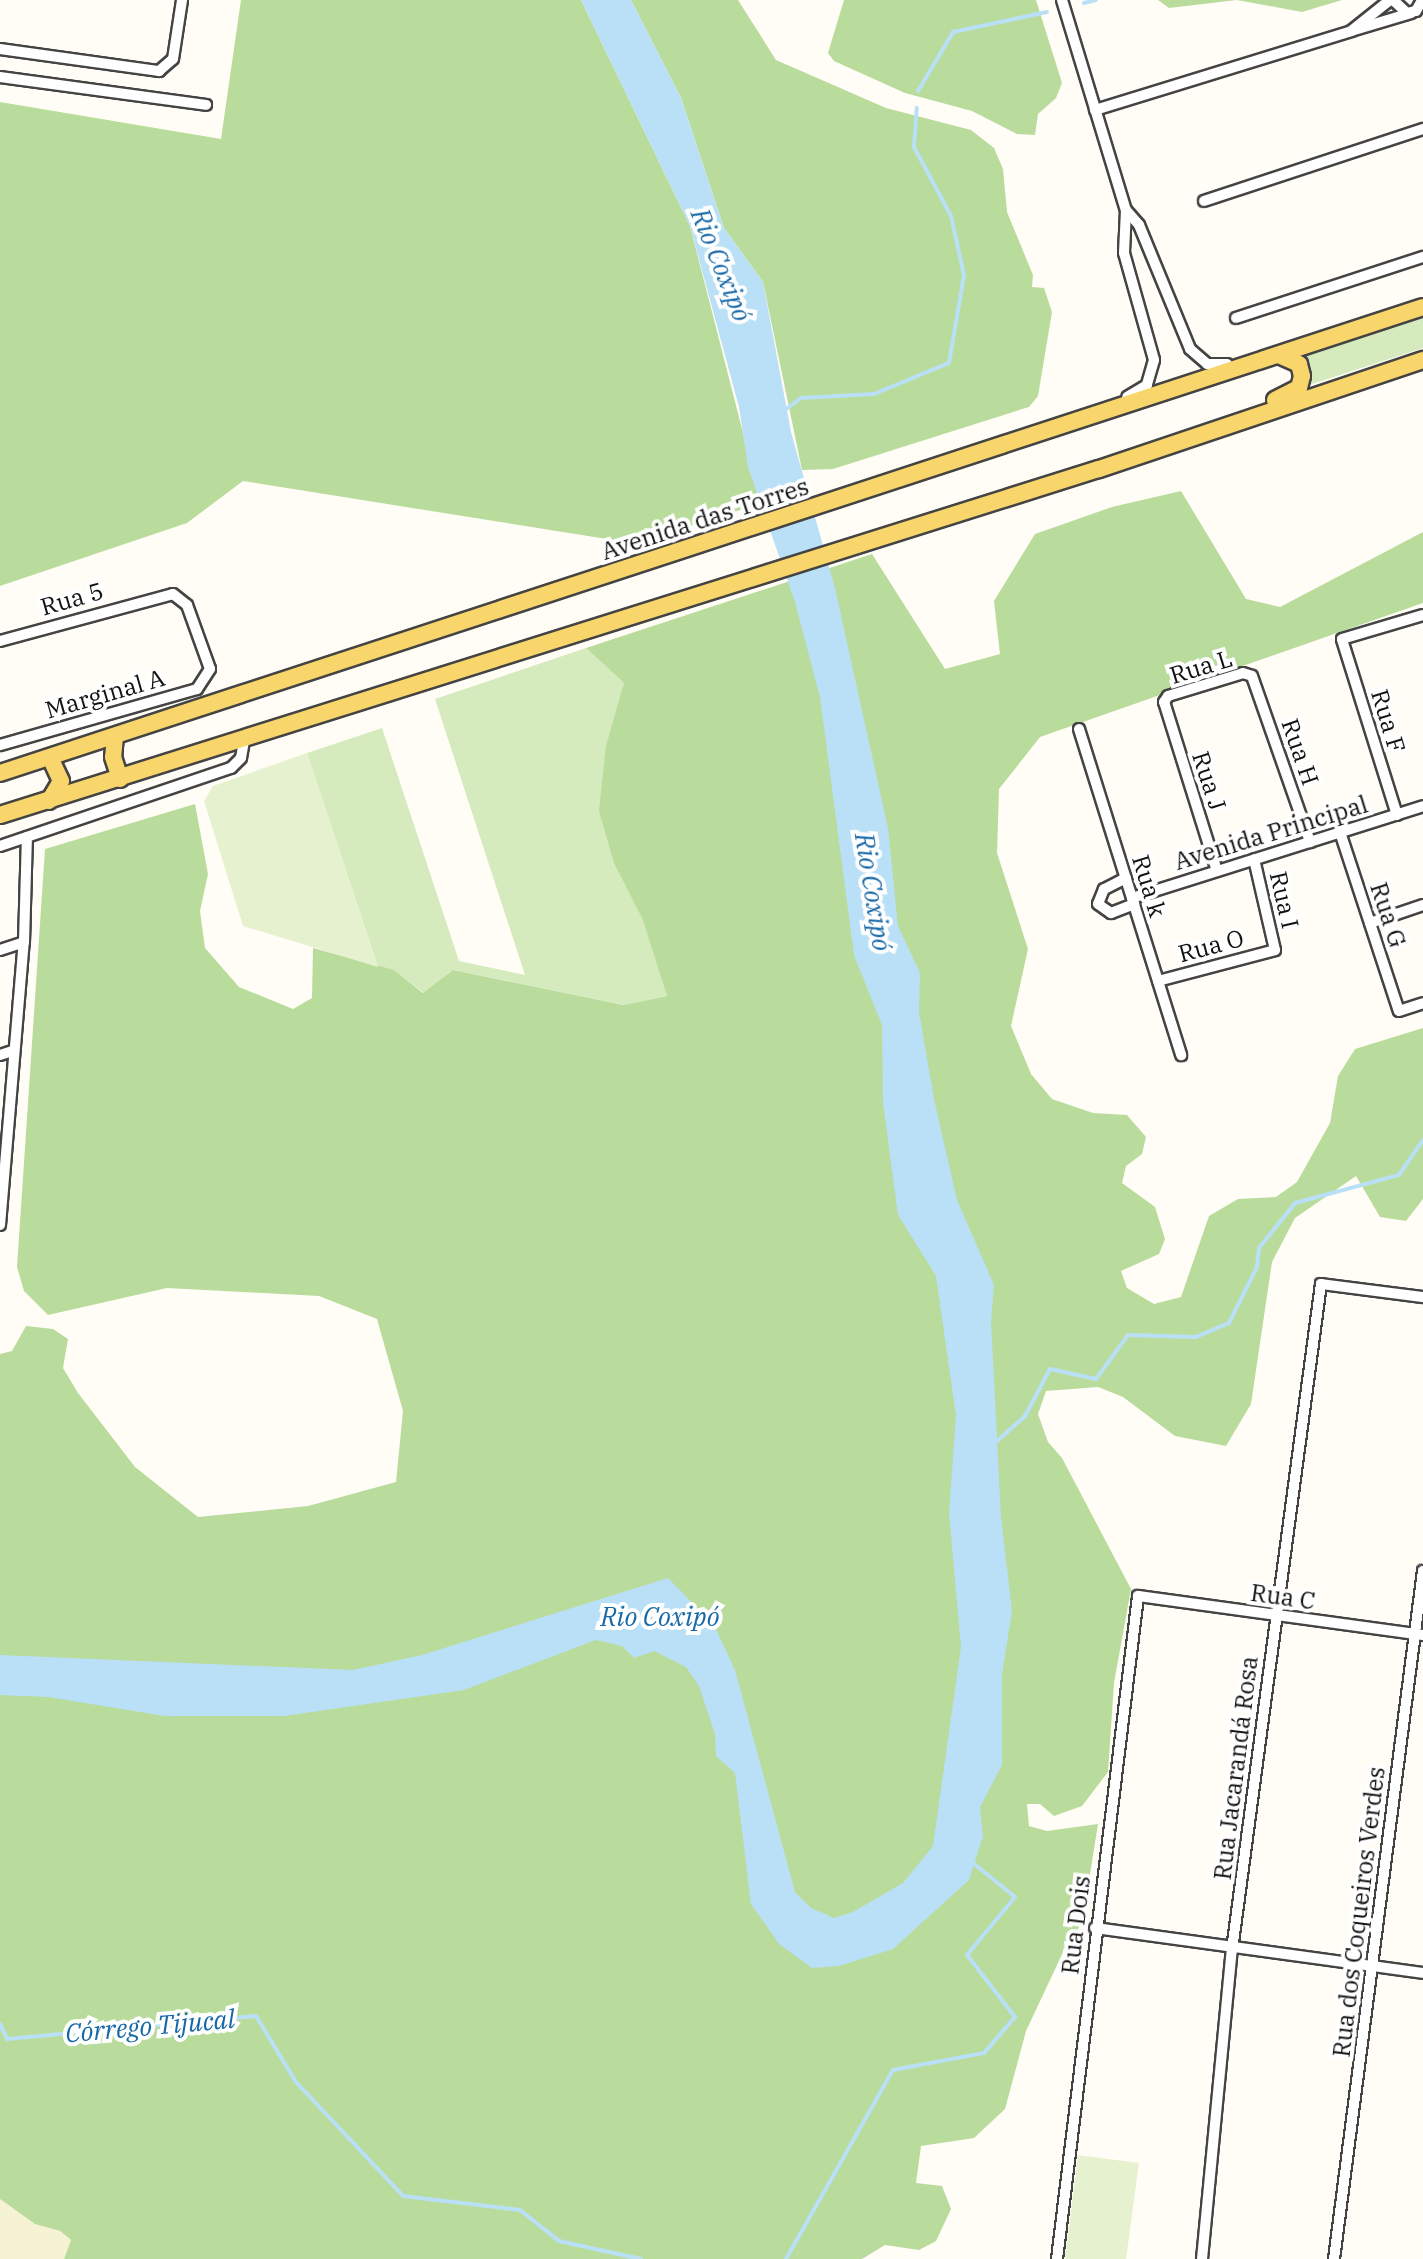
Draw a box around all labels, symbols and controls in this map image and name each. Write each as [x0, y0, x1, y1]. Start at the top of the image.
water label: Rio Coxipó [684, 204, 758, 326]
street label: Avenida das Torres [598, 472, 812, 566]
street label: Rua 5 [37, 576, 107, 622]
street label: Rua L [1166, 644, 1236, 690]
street label: Marginal A [42, 663, 168, 725]
street label: Rua F [1365, 686, 1411, 756]
street label: Rua H [1275, 715, 1325, 789]
street label: Rua J [1186, 748, 1232, 814]
street label: Avenida Principal [1171, 790, 1371, 876]
water label: Rio Coxipó [848, 831, 898, 953]
street label: Rua k [1126, 851, 1172, 921]
street label: Rua I [1263, 869, 1305, 931]
street label: Rua G [1364, 879, 1412, 951]
street label: Rua O [1175, 923, 1247, 969]
street label: Rua C [1249, 1578, 1317, 1616]
water label: Rio Coxipó [600, 1601, 720, 1633]
street label: Rua Jacarandá Rosa [1208, 1654, 1264, 1882]
street label: Rua dos Coqueiros Verdes [1327, 1765, 1391, 2059]
street label: Rua Dois [1056, 1874, 1096, 1976]
water label: Córrego Tijucal [64, 2003, 236, 2049]

